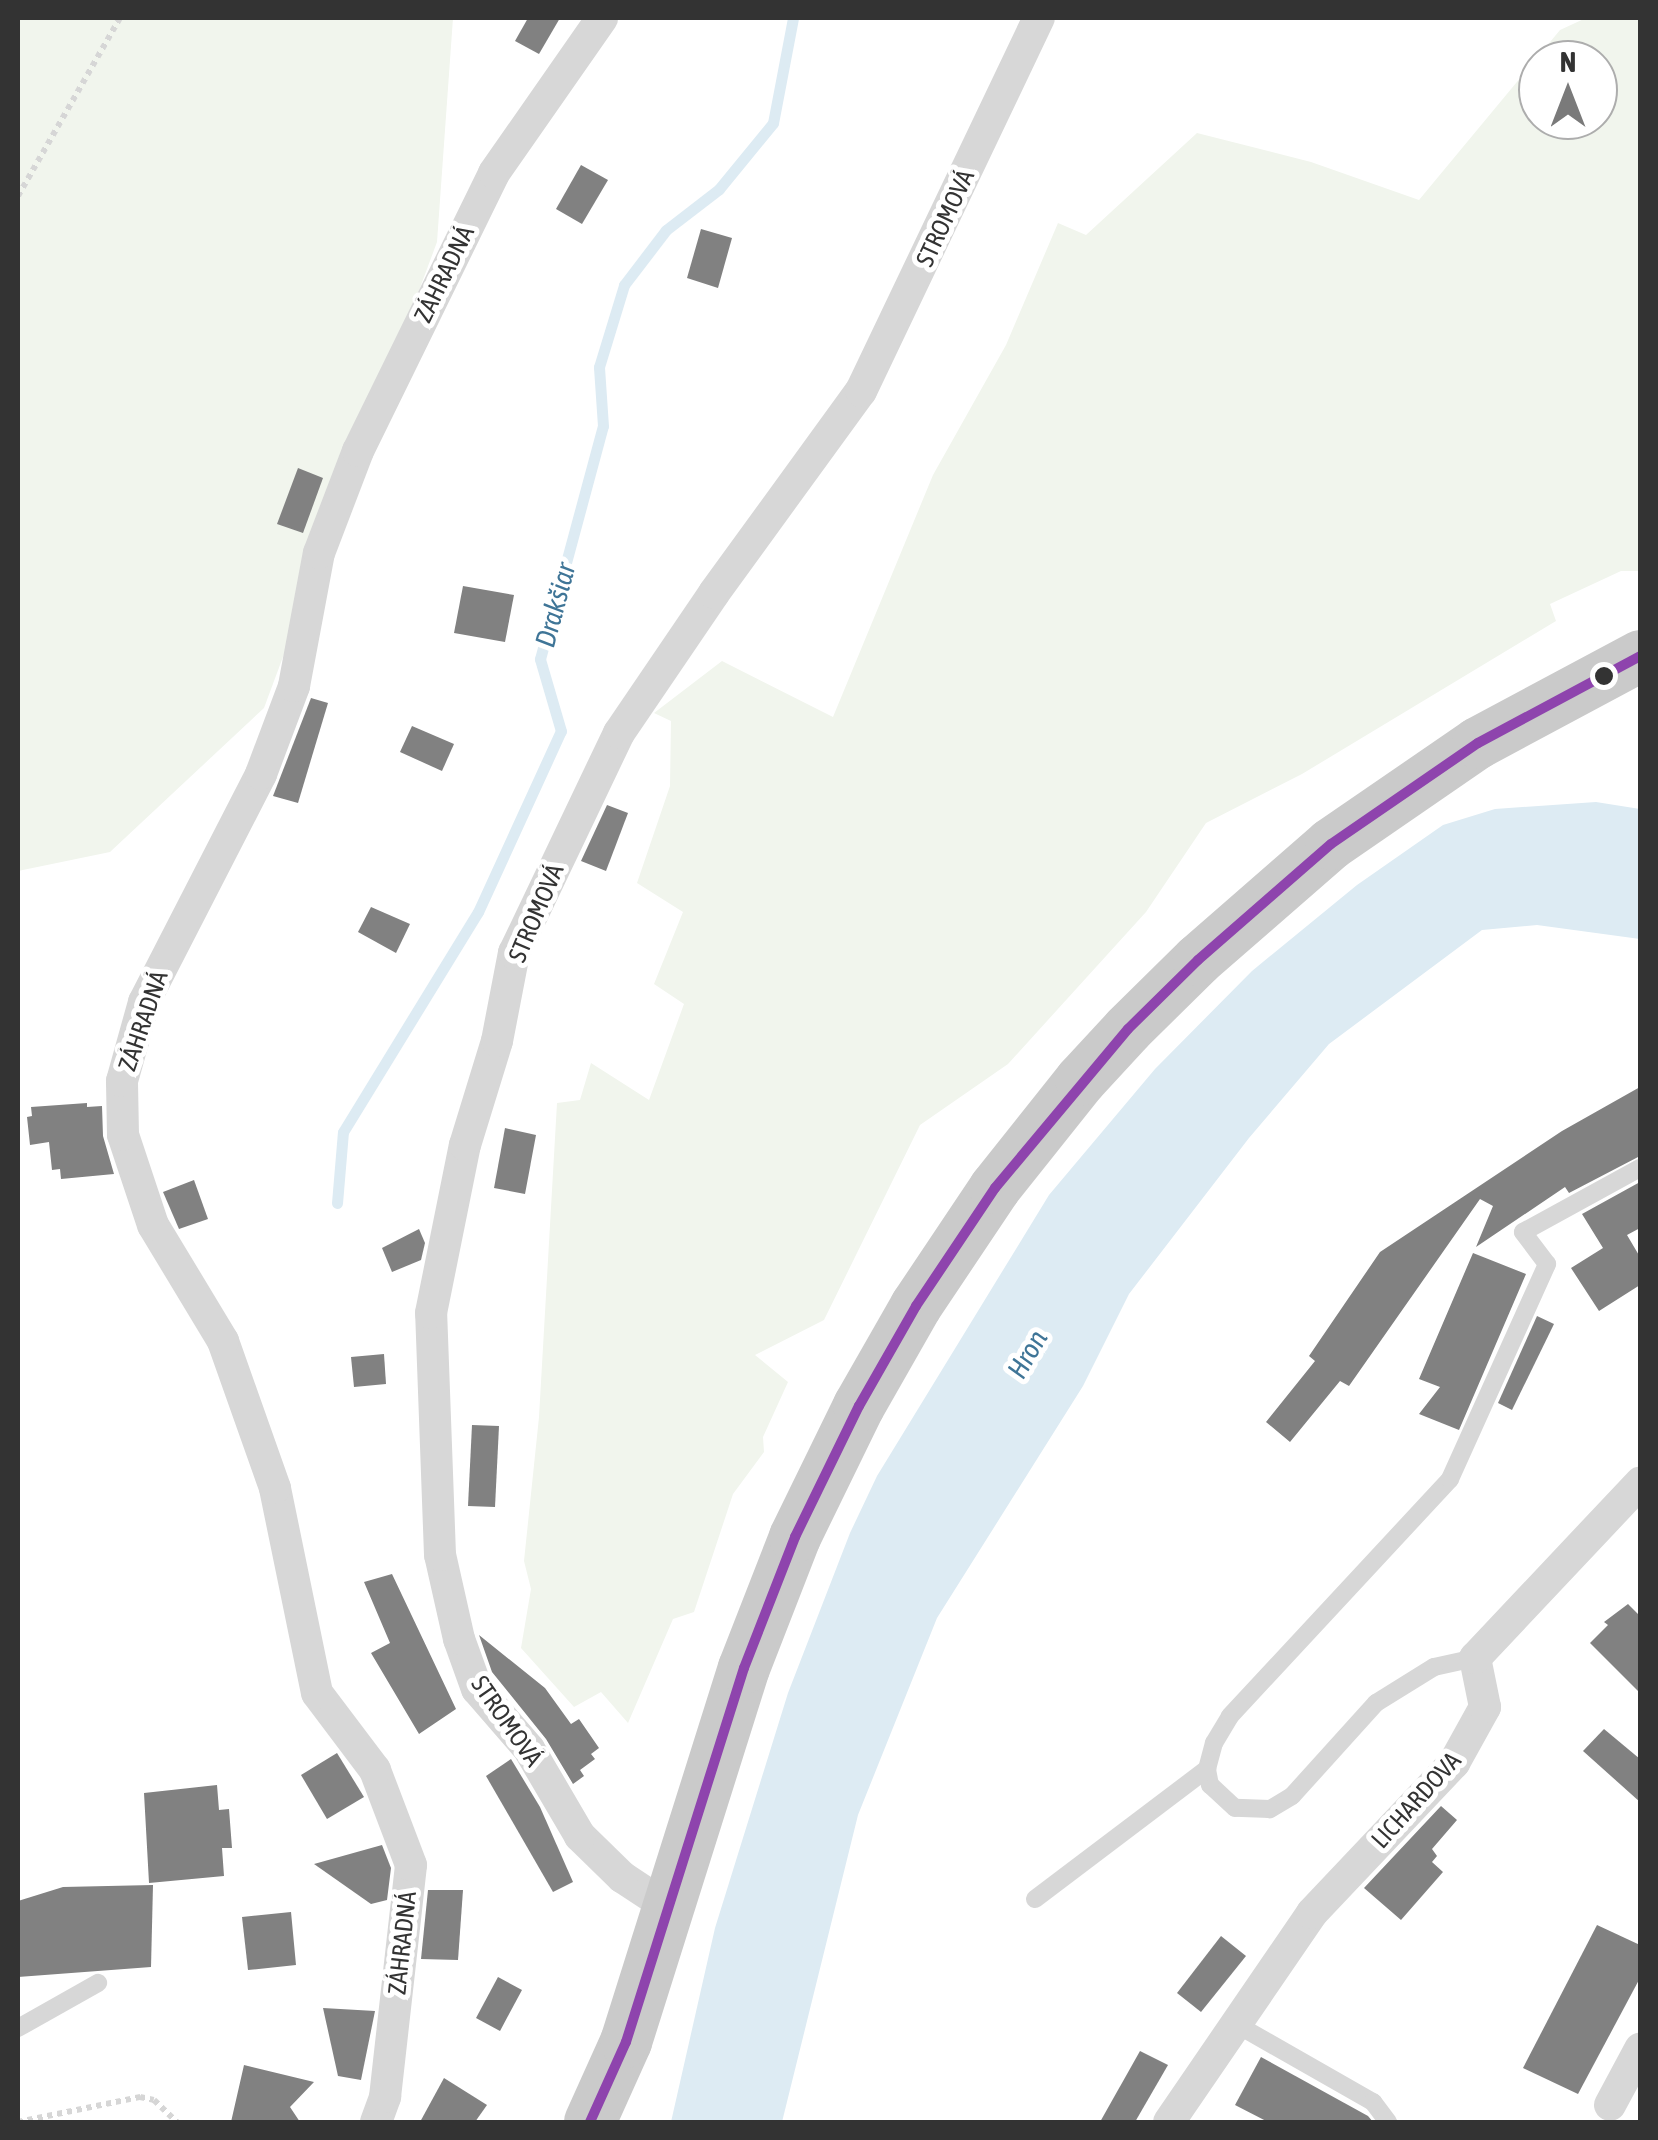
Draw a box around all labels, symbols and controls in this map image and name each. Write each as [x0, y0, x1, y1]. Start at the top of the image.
north arrow [1518, 40, 1618, 140]
text: N [1560, 46, 1576, 78]
street label: STROMOVÁ [910, 165, 980, 271]
street label: ZÁHRADNÁ [408, 221, 480, 327]
water label: Drakšiar [528, 559, 582, 651]
unlabelled marker [1594, 666, 1614, 686]
street label: STROMOVÁ [502, 860, 570, 966]
street label: ZÁHRADNÁ [112, 967, 174, 1075]
water label: Hron [1000, 1324, 1054, 1384]
street label: STROMOVÁ [465, 1670, 549, 1772]
street label: LICHARDOVA [1365, 1746, 1467, 1854]
street label: ZÁHRADNÁ [382, 1890, 422, 1996]

